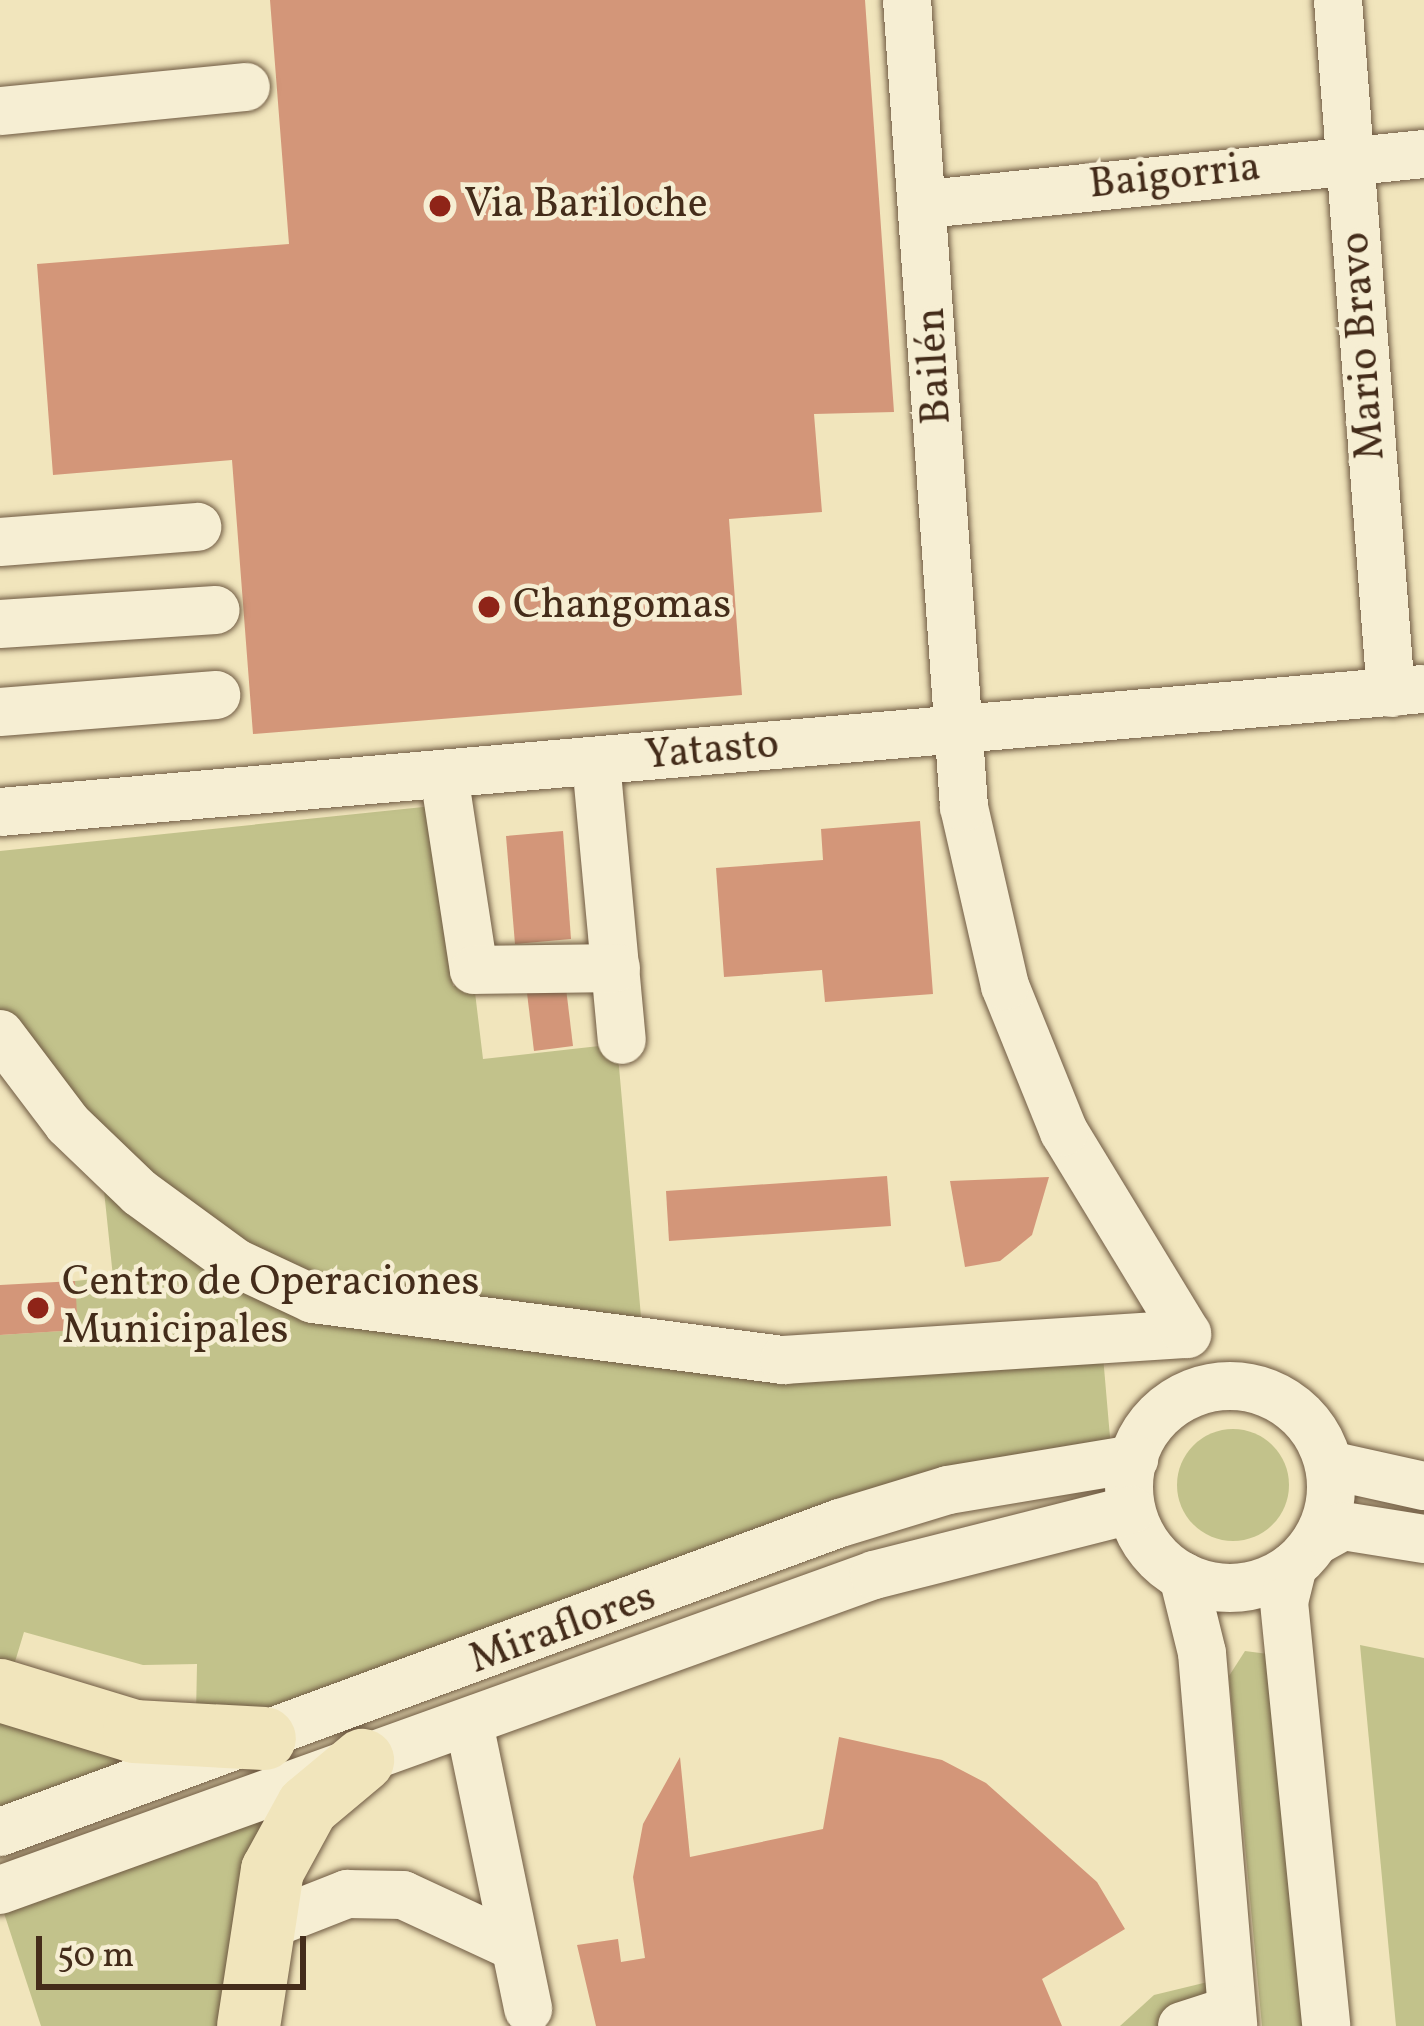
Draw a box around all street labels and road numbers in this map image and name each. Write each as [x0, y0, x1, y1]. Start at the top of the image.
street label: Baigorria [1087, 144, 1263, 212]
street label: Mario Bravo [1332, 230, 1398, 462]
street label: Bailén [908, 306, 964, 426]
street label: Yatasto [643, 721, 781, 783]
street label: Miraflores [463, 1573, 663, 1687]

